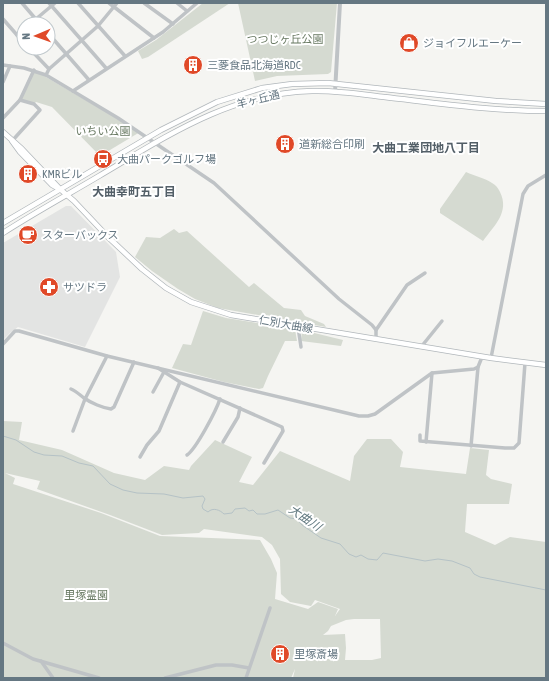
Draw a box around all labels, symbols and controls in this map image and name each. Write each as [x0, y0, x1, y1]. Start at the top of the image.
north arrow [16, 16, 56, 56]
shop icon: ジョイフルエーケー [398, 32, 420, 54]
text: N [20, 33, 32, 40]
park label: つつじヶ丘公園 [247, 33, 324, 45]
place label: ジョイフルエーケー [423, 37, 522, 49]
building icon: 三菱食品北海道RDC [182, 54, 204, 76]
place label: 三菱食品北海道RDC [207, 59, 301, 71]
street label: 羊ヶ丘通 [235, 88, 281, 110]
park label: いちい公園 [76, 125, 131, 137]
building icon: 道新総合印刷 [274, 133, 296, 155]
place label: 道新総合印刷 [299, 138, 365, 150]
district label: 大曲工業団地八丁目 [372, 141, 480, 155]
bus stop icon: 大曲パークゴルフ場 [92, 148, 114, 170]
place label: 大曲パークゴルフ場 [117, 153, 216, 165]
building icon: KMRビル [17, 163, 39, 185]
place label: KMRビル [42, 168, 82, 180]
district label: 大曲幸町五丁目 [92, 185, 176, 199]
cafe icon: スターバックス [17, 224, 39, 246]
place label: スターバックス [42, 229, 119, 241]
pharmacy icon: サツドラ [38, 276, 60, 298]
place label: サツドラ [63, 281, 107, 293]
street label: 仁別大曲線 [258, 313, 314, 335]
water label: 大曲川 [286, 502, 325, 535]
park label: 里塚霊園 [64, 589, 108, 601]
building icon: 里塚斎場 [269, 643, 291, 665]
place label: 里塚斎場 [294, 648, 338, 660]

